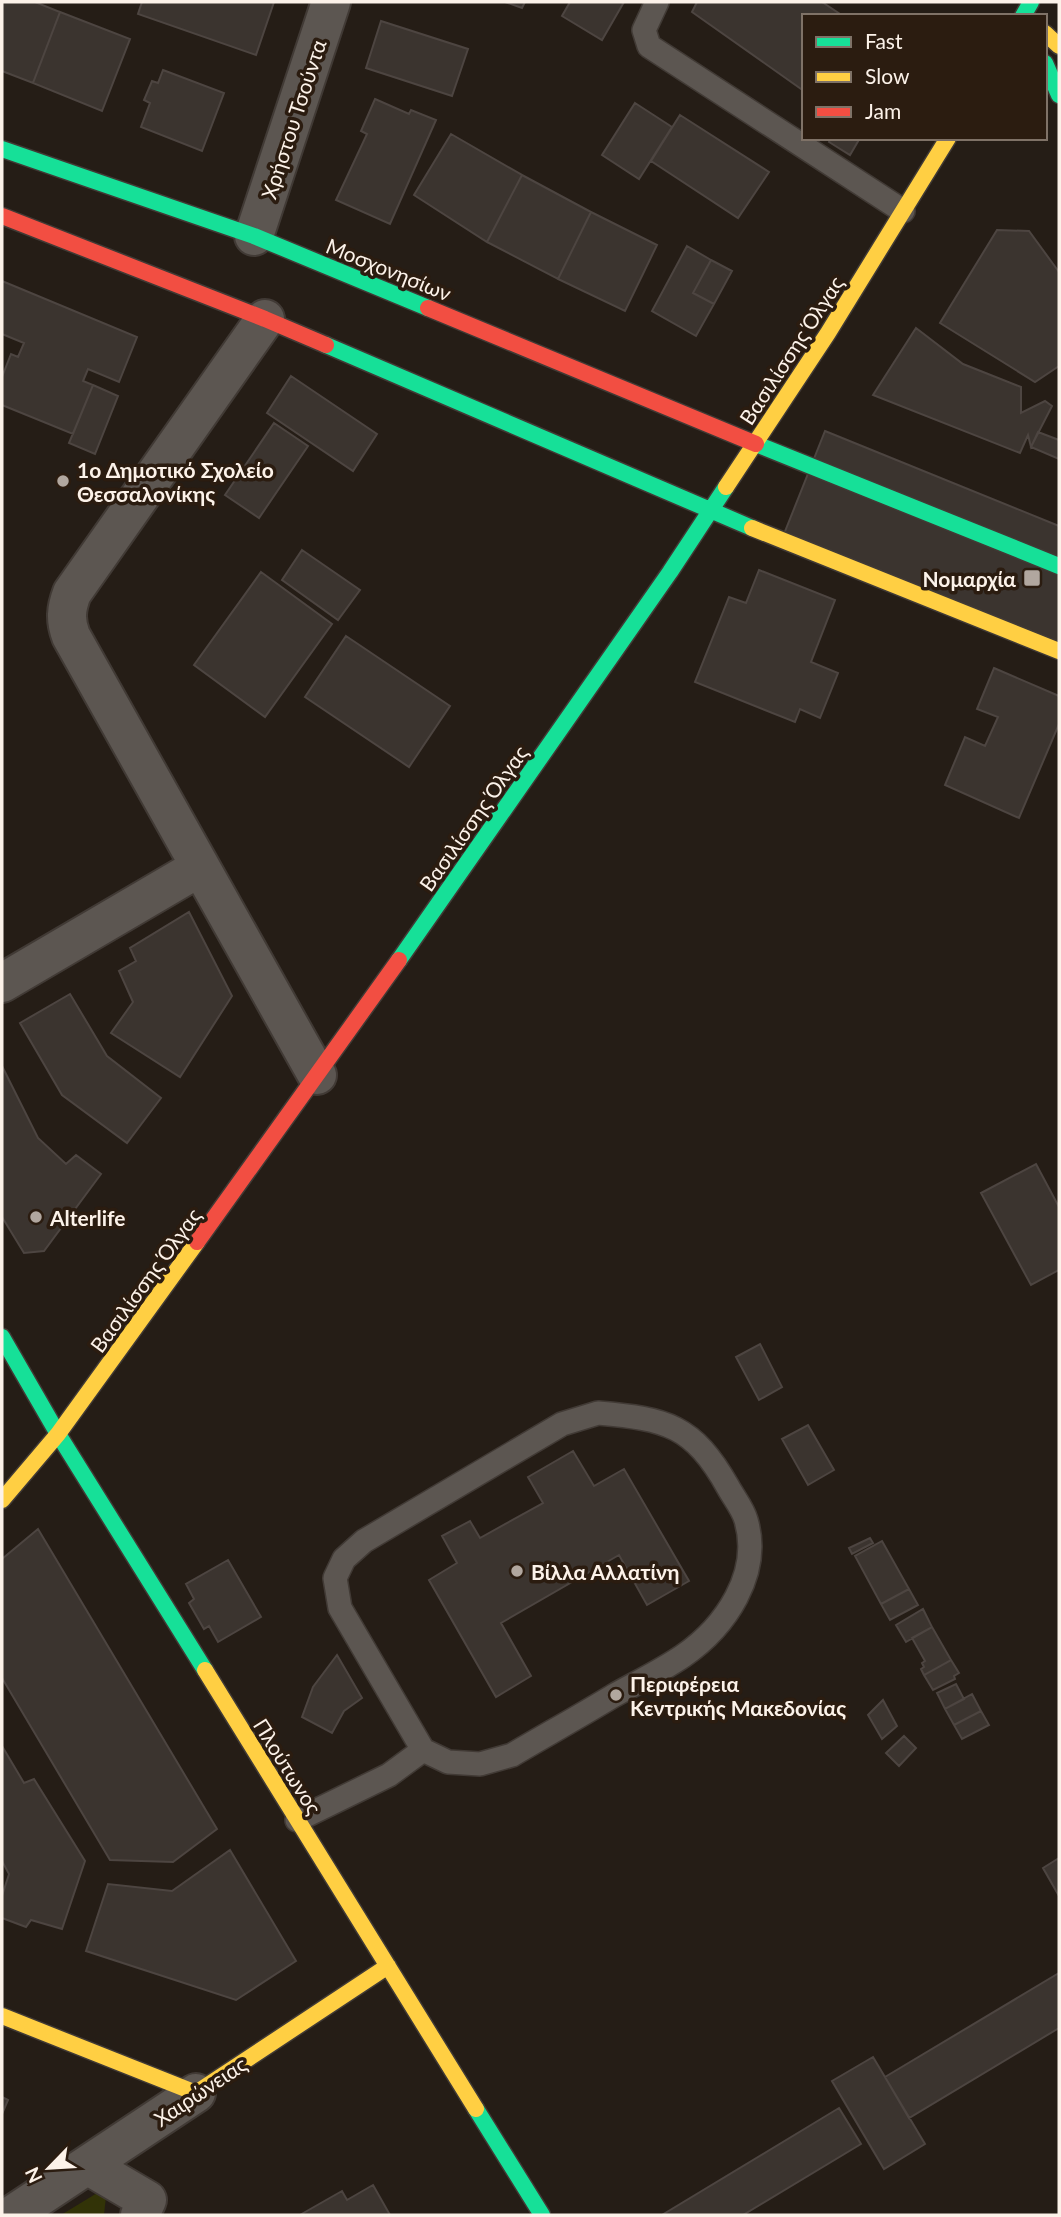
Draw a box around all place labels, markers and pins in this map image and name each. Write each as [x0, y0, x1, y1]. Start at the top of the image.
place label: 1ο Δημοτικό Σχολείο Θεσσαλονίκης [77, 457, 274, 506]
marker: 1ο Δημοτικό Σχολείο Θεσσαλονίκης [55, 473, 71, 489]
place label: Νομαρχία [922, 566, 1016, 591]
marker: Νομαρχία [1022, 568, 1042, 588]
place label: Alterlife [49, 1205, 126, 1230]
marker: Alterlife [28, 1209, 44, 1225]
place label: Βίλλα Αλλατίνη [531, 1559, 679, 1584]
marker: Βίλλα Αλλατίνη [509, 1563, 525, 1579]
place label: Περιφέρεια Κεντρικής Μακεδονίας [630, 1671, 846, 1720]
marker: Περιφέρεια Κεντρικής Μακεδονίας [608, 1687, 624, 1703]

